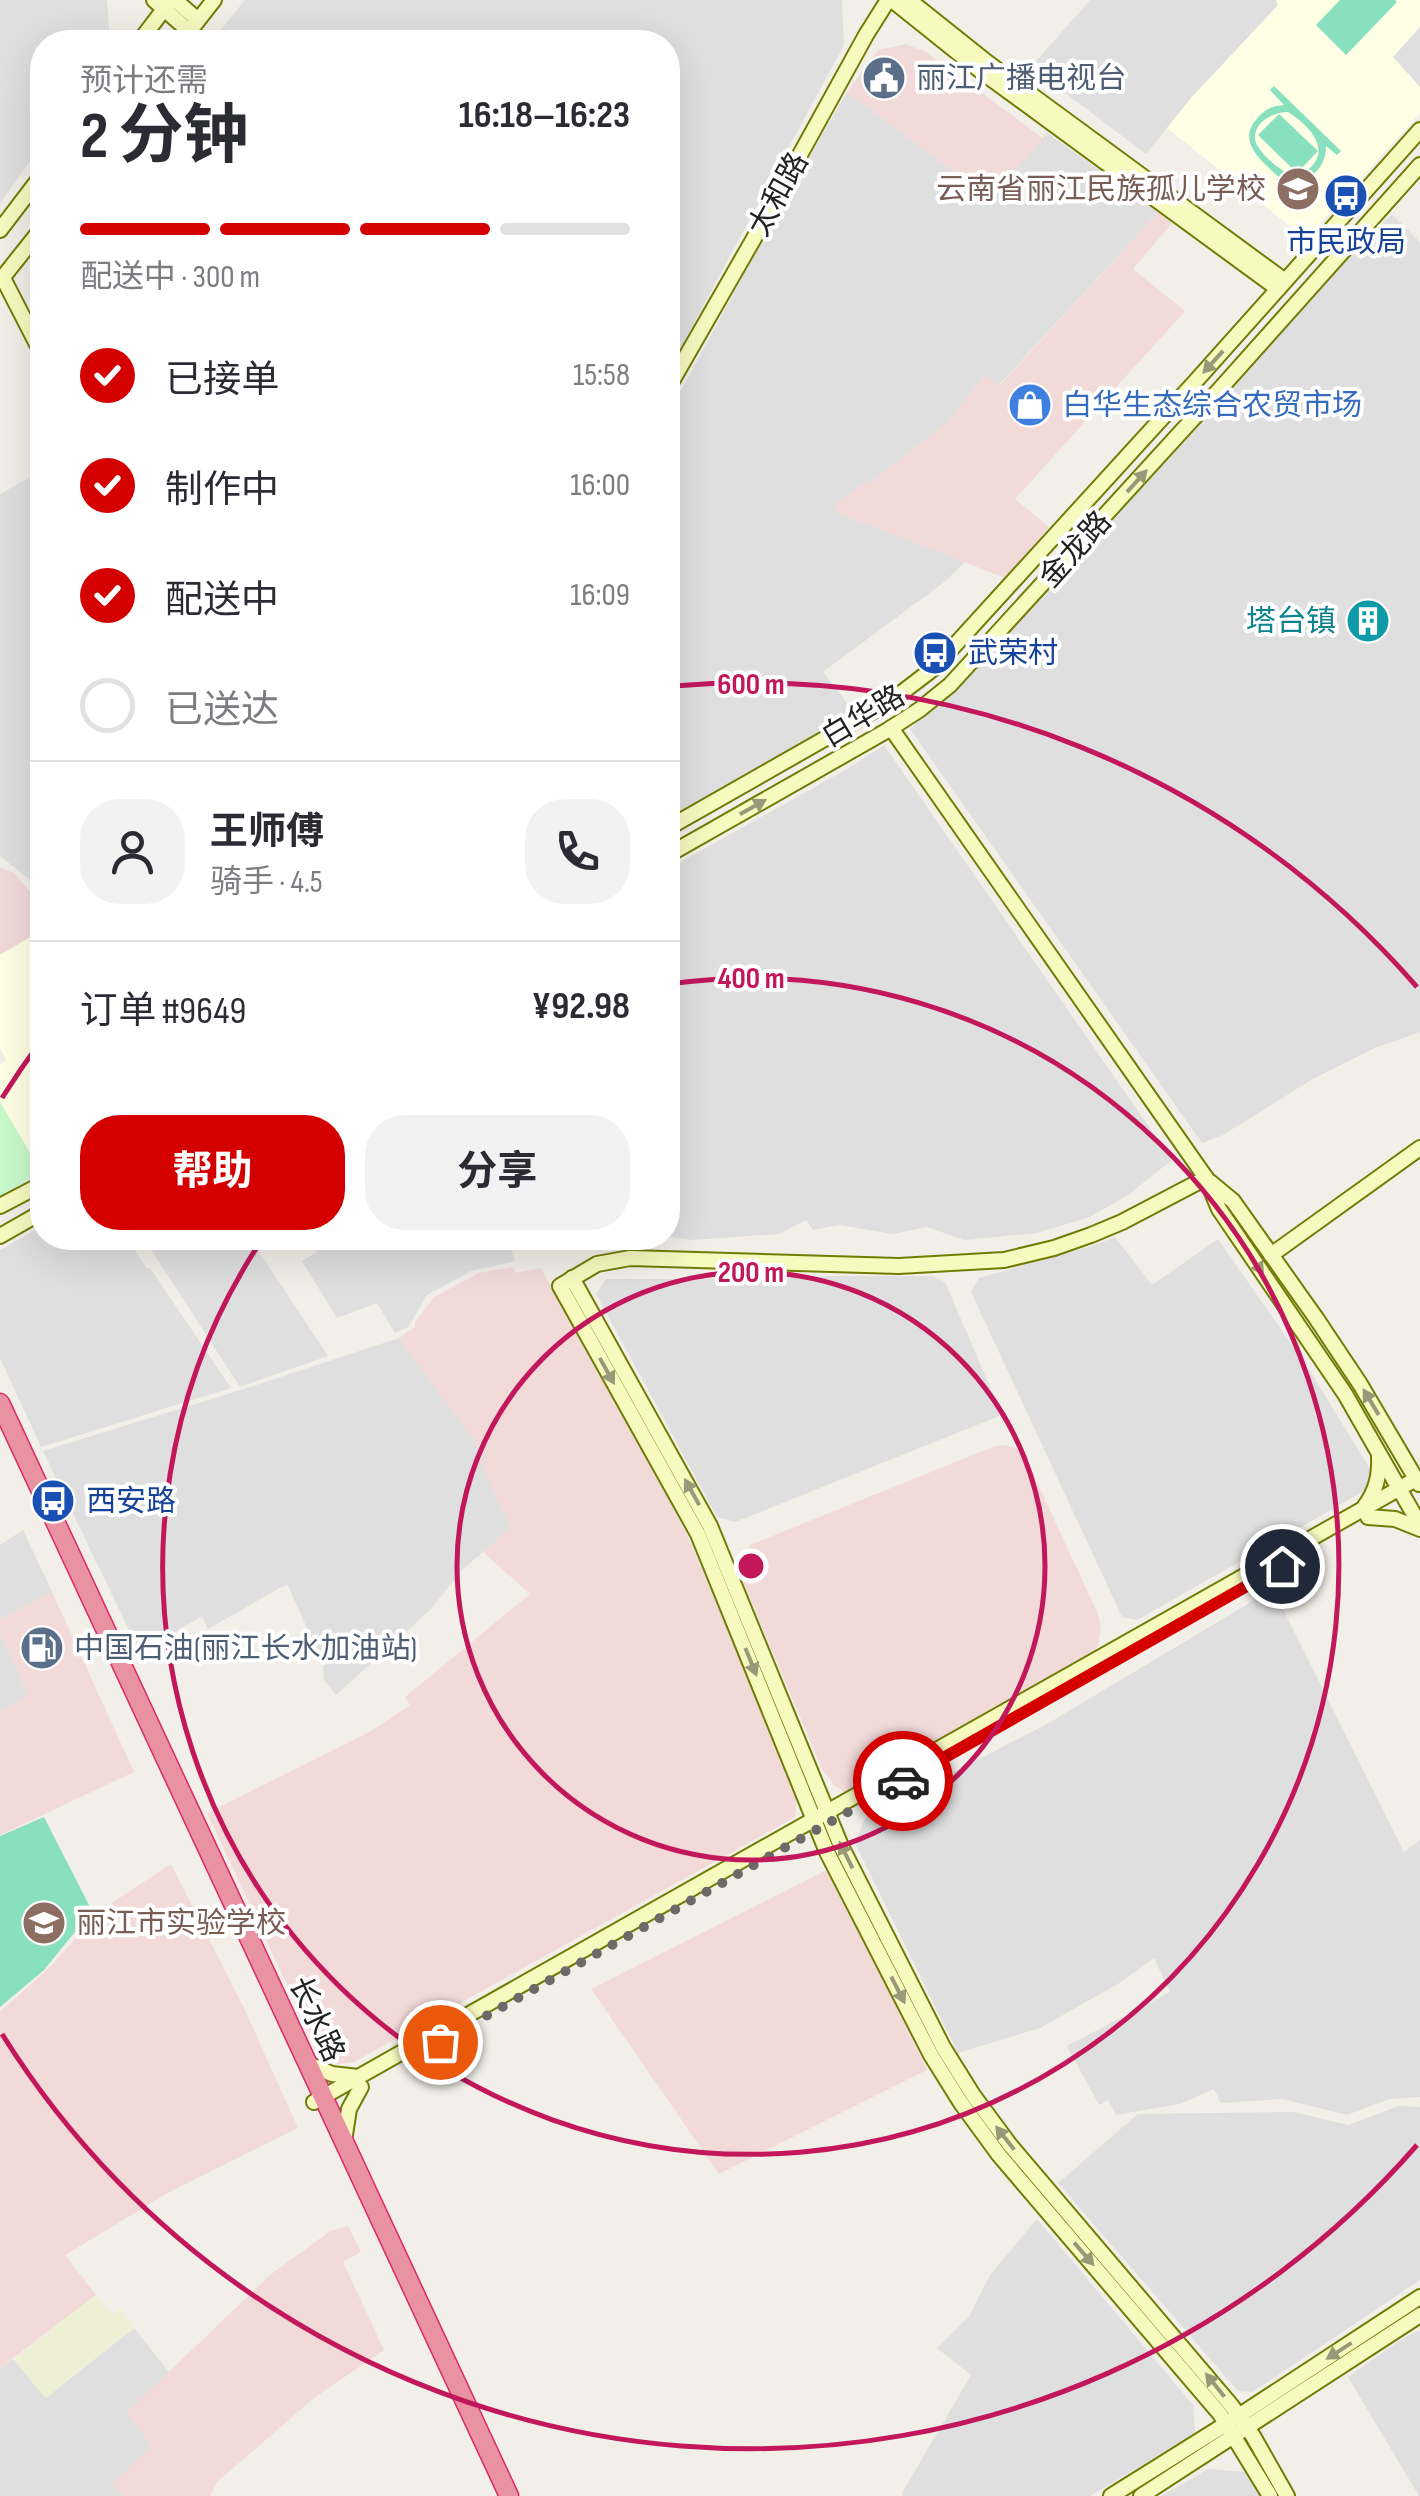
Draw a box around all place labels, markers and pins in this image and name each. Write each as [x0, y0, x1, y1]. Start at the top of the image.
public building icon: 丽江广播电视台 [861, 55, 907, 101]
place label: 丽江广播电视台 [916, 61, 1126, 97]
school or university icon: 云南省丽江民族孤儿学校 [1275, 166, 1321, 212]
place label: 云南省丽江民族孤儿学校 [936, 172, 1266, 208]
bus stop icon: 市民政局 [1323, 173, 1369, 219]
place label: 市民政局 [1286, 225, 1406, 261]
shop icon: 白华生态综合农贸市场 [1007, 382, 1053, 428]
place label: 白华生态综合农贸市场 [1062, 388, 1362, 424]
building icon: 塔台镇 [1345, 598, 1391, 644]
place label: 塔台镇 [1246, 604, 1336, 640]
bus stop icon: 武荣村 [912, 630, 958, 676]
place label: 武荣村 [968, 636, 1058, 672]
bus stop icon: 西安路 [30, 1478, 76, 1524]
place label: 西安路 [86, 1484, 176, 1520]
pin [1240, 1524, 1325, 1609]
centre of rings [733, 1548, 769, 1584]
fuel station icon: 中国石油(丽江长水加油站) [19, 1625, 65, 1671]
place label: 中国石油(丽江长水加油站) [74, 1631, 417, 1667]
school or university icon: 丽江市实验学校 [21, 1900, 67, 1946]
place label: 丽江市实验学校 [76, 1906, 286, 1942]
pin [398, 2000, 483, 2085]

